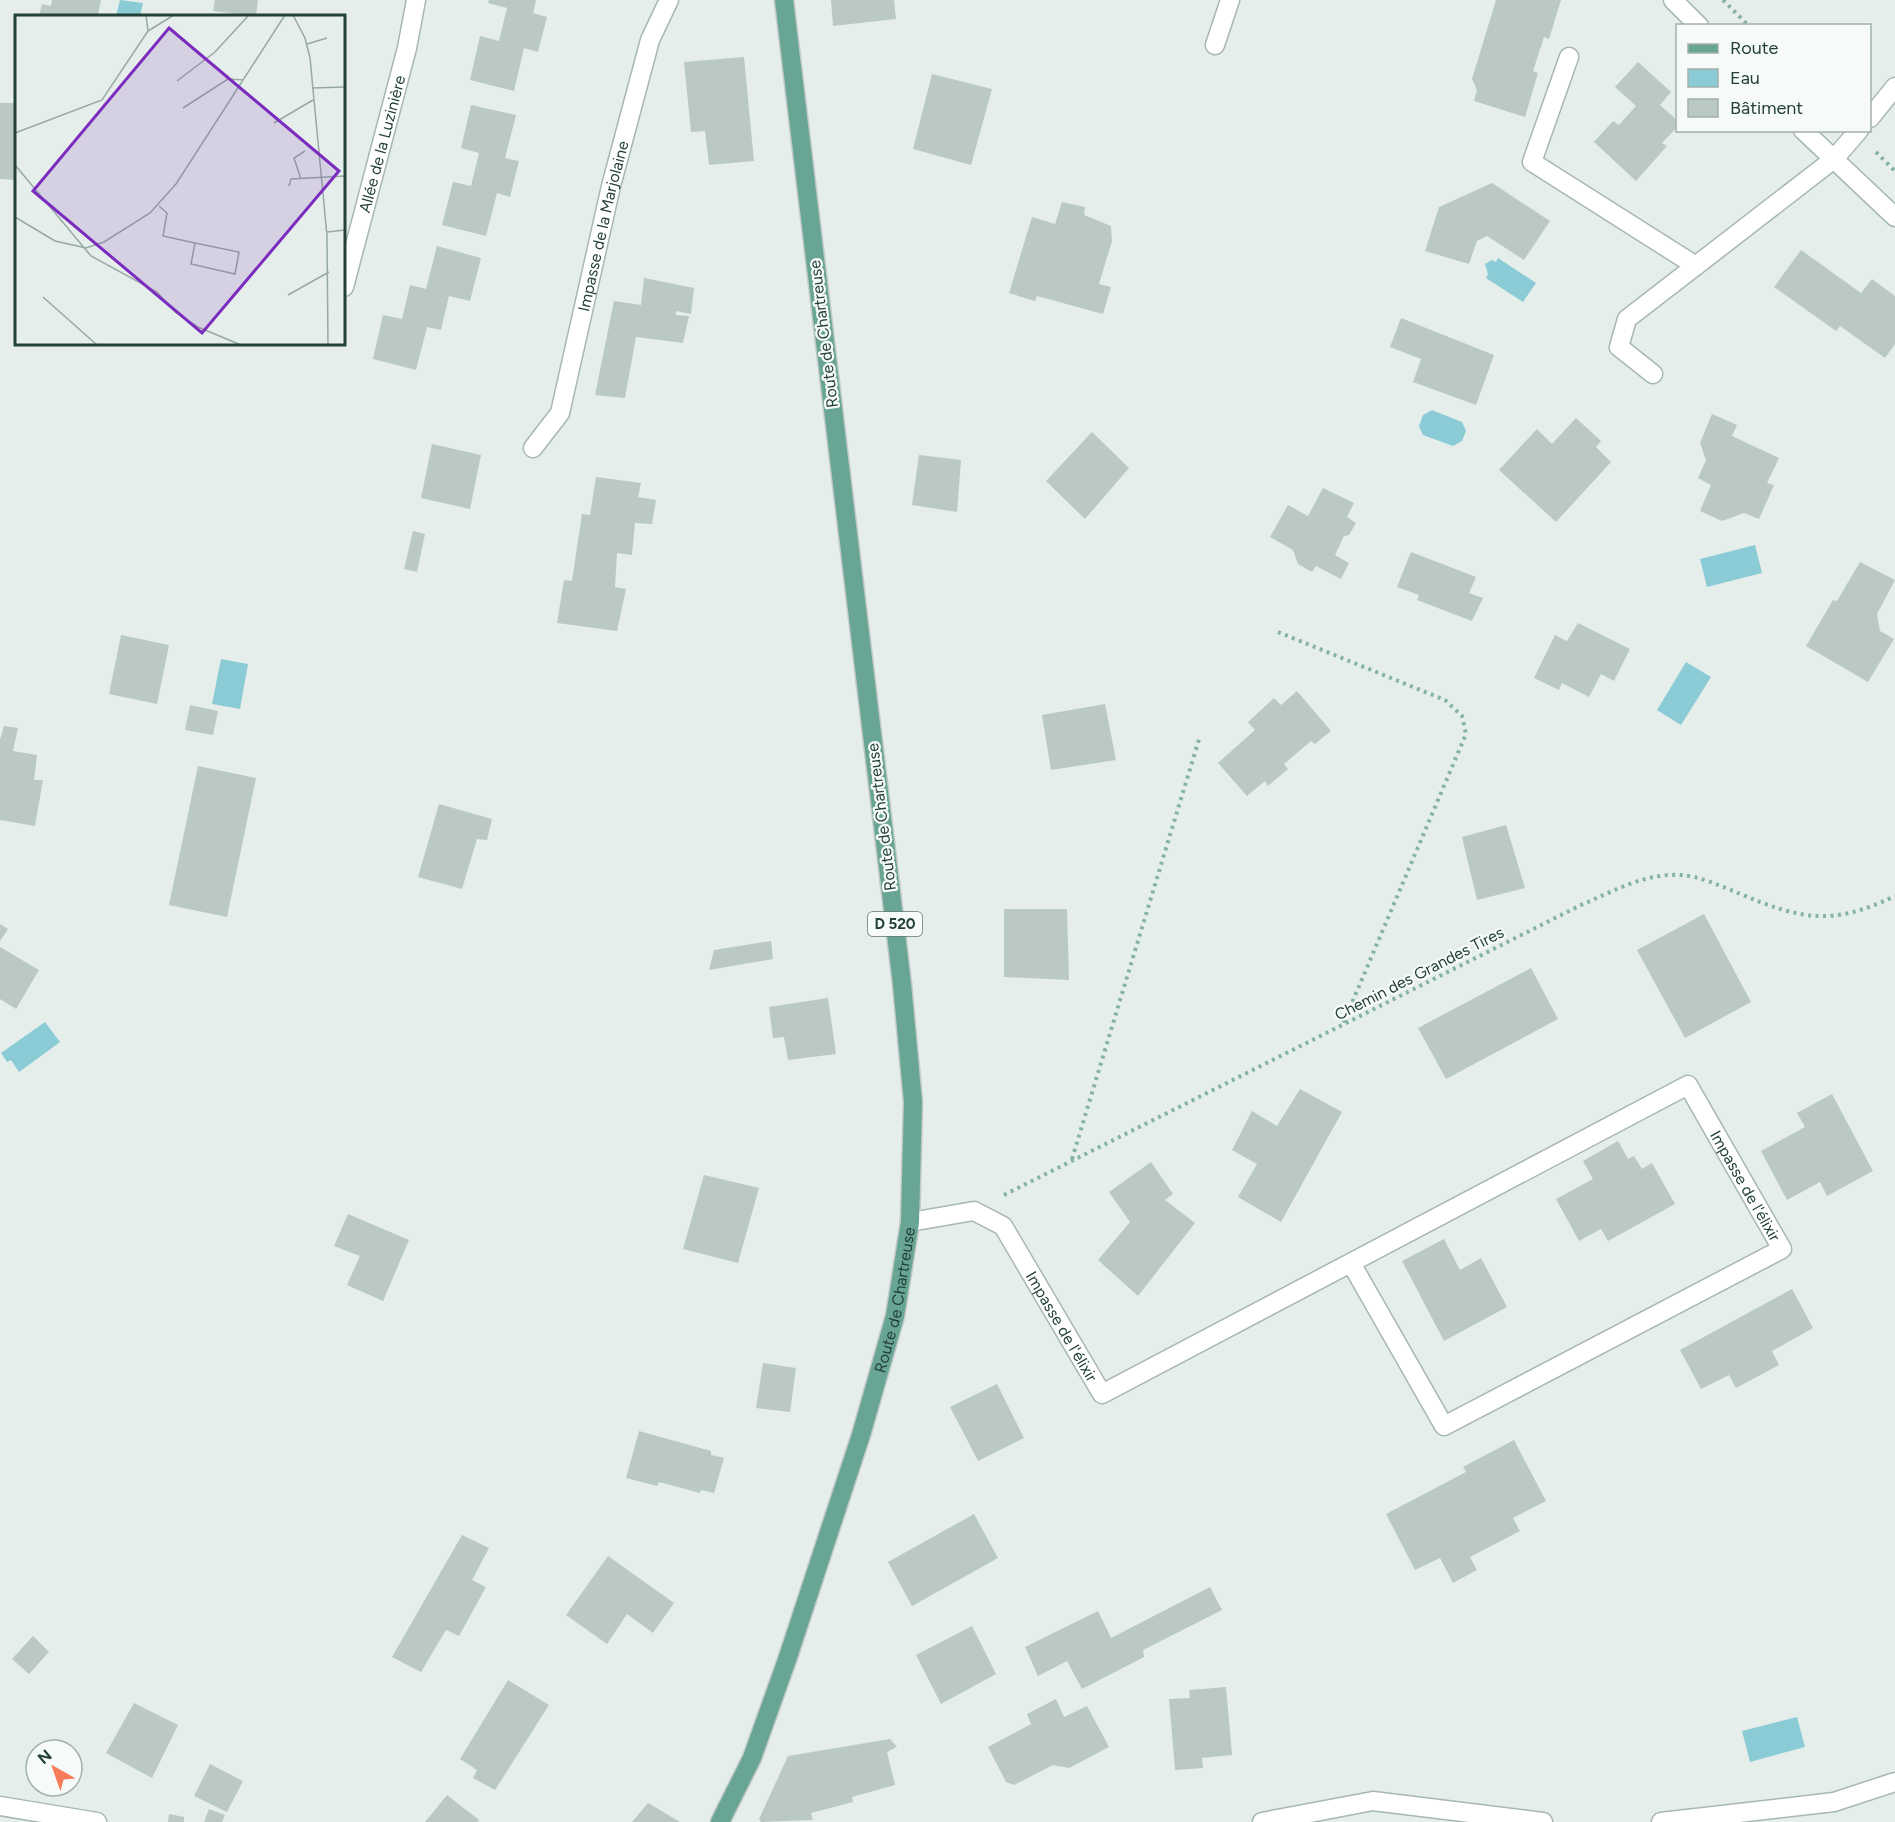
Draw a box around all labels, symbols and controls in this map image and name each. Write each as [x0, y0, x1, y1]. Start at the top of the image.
inset map [15, 15, 345, 345]
legend [1676, 24, 1871, 132]
text: Route [1730, 37, 1779, 59]
text: Eau [1730, 67, 1760, 89]
street label: Allée de la Luzinière [355, 73, 409, 215]
text: Bâtiment [1730, 97, 1803, 119]
street label: Impasse de la Marjolaine [574, 138, 633, 313]
street label: Route de Chartreuse [805, 259, 842, 409]
street label: Route de Chartreuse [863, 742, 900, 892]
road number: D 520 [868, 912, 922, 936]
street label: Chemin des Grandes Tires [1331, 922, 1507, 1024]
street label: Impasse de l'élixir [1706, 1127, 1785, 1245]
street label: Route de Chartreuse [870, 1225, 919, 1375]
street label: Impasse de l'élixir [1022, 1268, 1102, 1386]
north arrow [24, 1738, 84, 1798]
text: N [34, 1746, 56, 1768]

